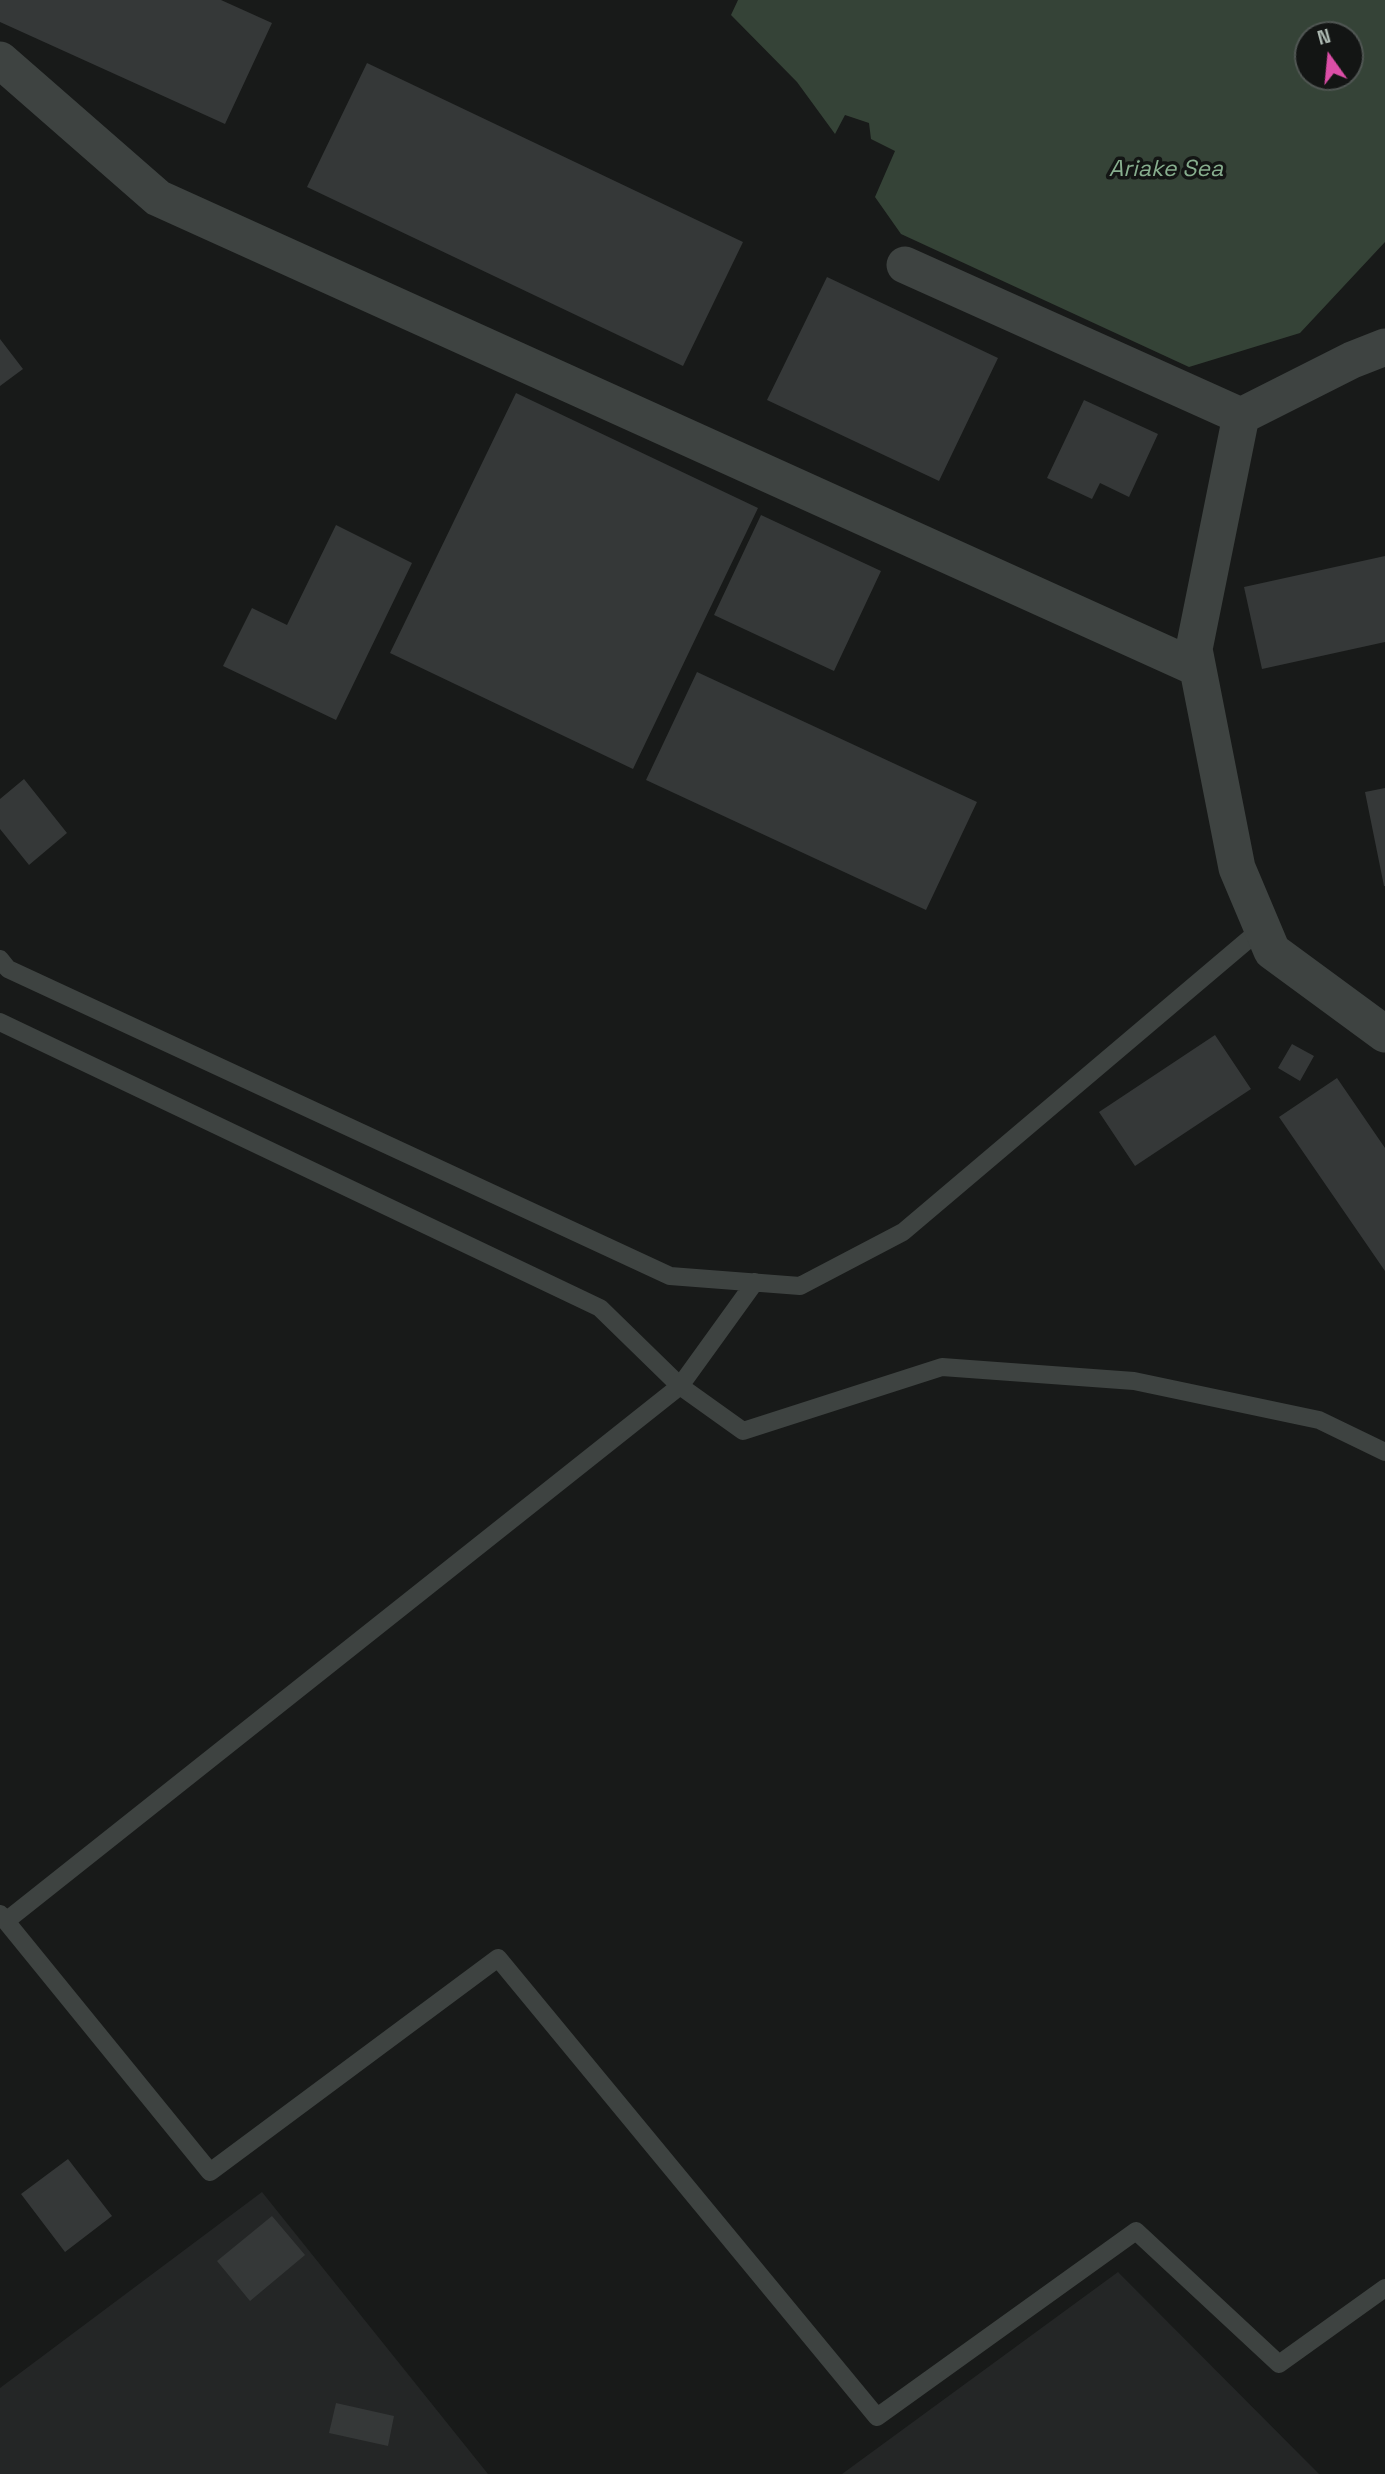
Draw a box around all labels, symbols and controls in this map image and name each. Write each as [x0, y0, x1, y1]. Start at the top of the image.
north arrow [1294, 21, 1364, 91]
text: N [1315, 23, 1333, 51]
water label: Ariake Sea [1109, 156, 1223, 184]

